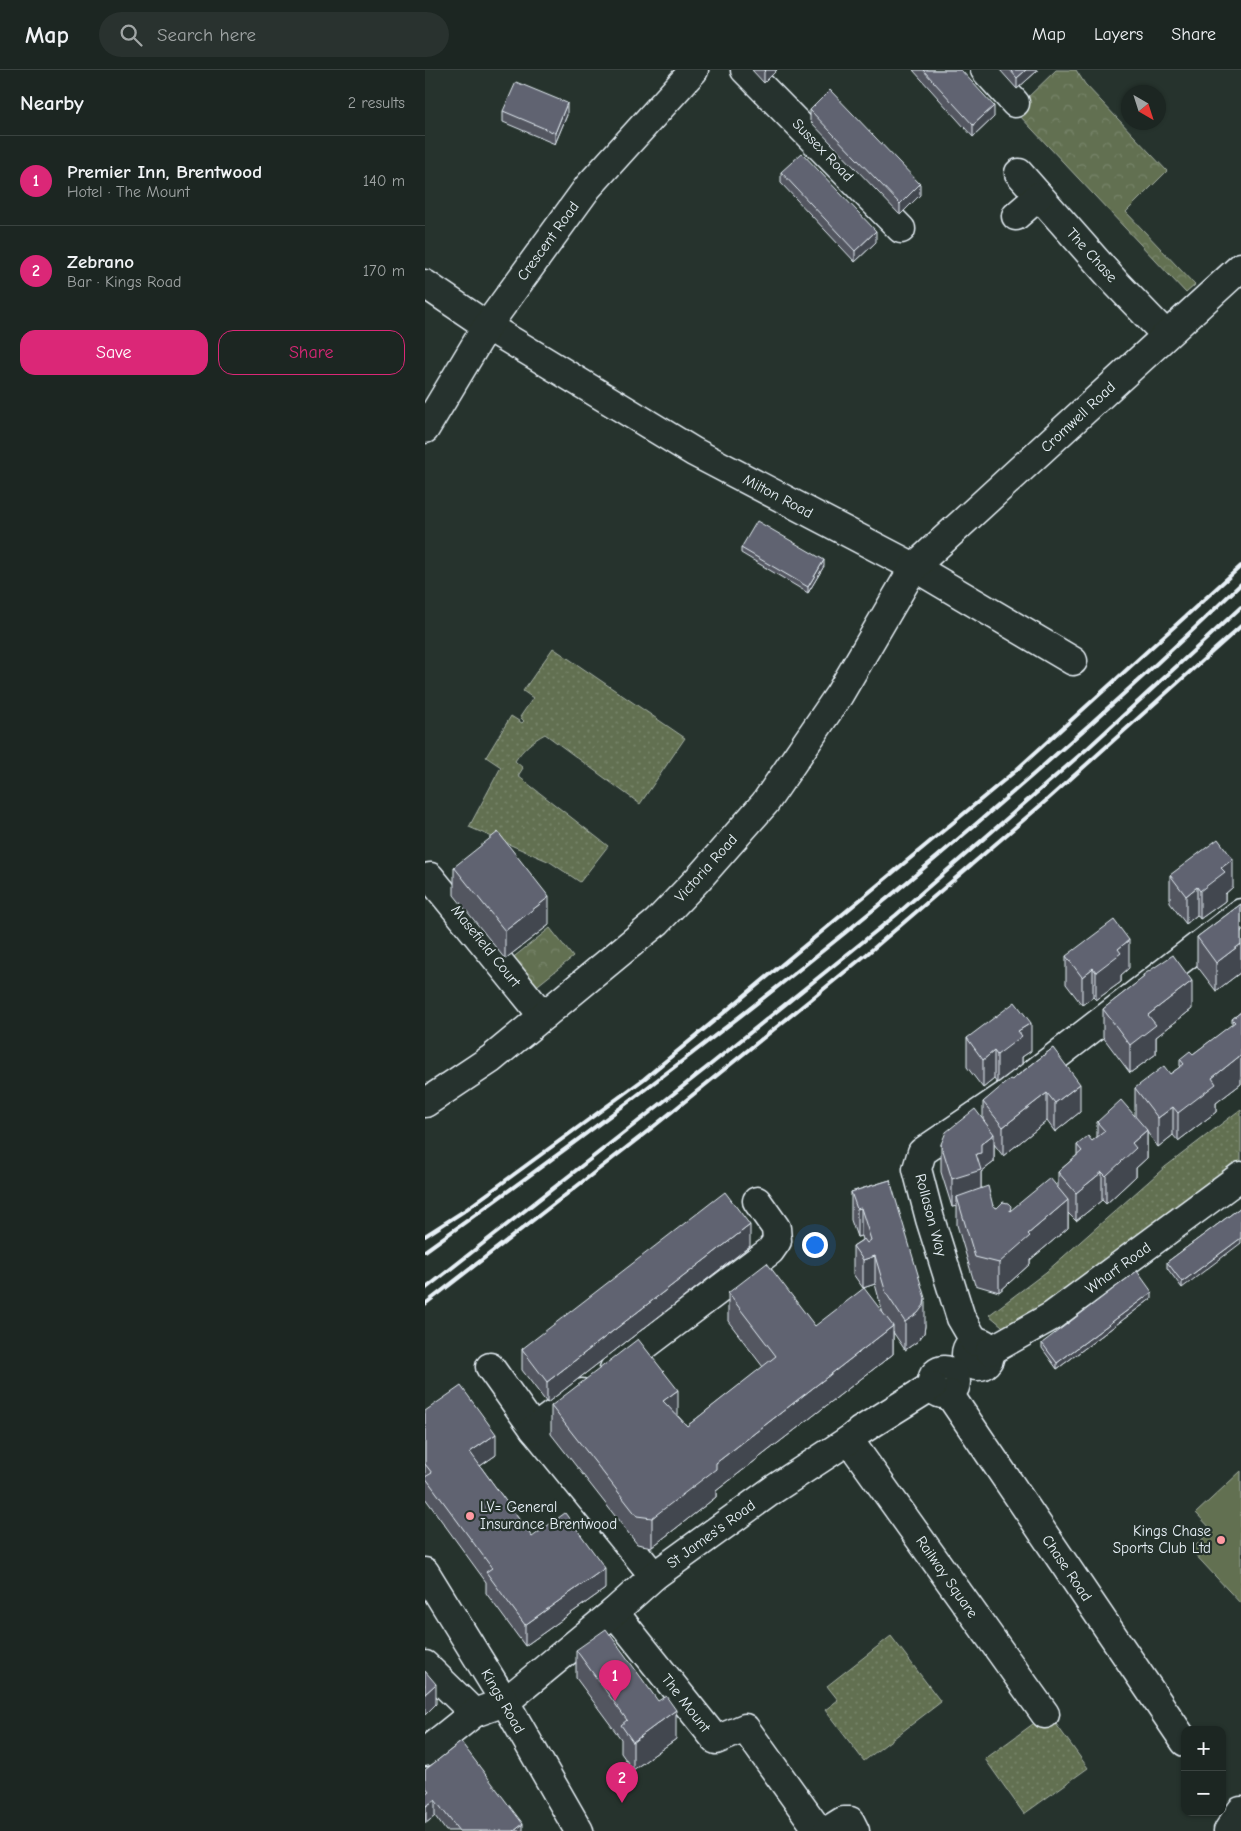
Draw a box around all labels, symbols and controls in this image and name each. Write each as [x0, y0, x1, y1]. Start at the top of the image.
search box [99, 12, 449, 57]
text: Map [25, 21, 69, 49]
icon: search [117, 21, 145, 49]
text: Search here [157, 24, 256, 46]
text: Map [1032, 24, 1066, 45]
text: Layers [1094, 24, 1143, 45]
text: Share [1171, 24, 1216, 45]
north arrow [1121, 85, 1166, 130]
text: Nearby [20, 91, 84, 115]
text: 2 results [348, 94, 405, 112]
street label: Sussex Road [789, 115, 857, 185]
text: Premier Inn, Brentwood [67, 161, 262, 183]
text: 1 [33, 172, 39, 190]
text: 140 m [363, 172, 405, 190]
text: Hotel · The Mount [67, 183, 190, 201]
street label: Crescent Road [513, 198, 583, 284]
street label: The Chase [1063, 224, 1121, 286]
text: Zebrano [67, 251, 134, 273]
text: 2 [32, 262, 40, 280]
text: 170 m [363, 262, 405, 280]
text: Bar · Kings Road [67, 273, 182, 291]
button: Save [20, 330, 208, 375]
button: Share [218, 330, 405, 375]
street label: Cromwell Road [1037, 378, 1119, 456]
street label: Milton Road [740, 470, 816, 522]
street label: Victoria Road [671, 830, 741, 906]
street label: Masefield Court [447, 901, 525, 991]
street label: Rollason Way [911, 1172, 951, 1259]
your location [802, 1232, 828, 1258]
street label: Wharf Road [1082, 1238, 1154, 1298]
street label: St James's Road [663, 1496, 759, 1572]
place label: LV= General Insurance Brentwood [480, 1498, 617, 1533]
marker: LV= General Insurance Brentwood [464, 1510, 476, 1522]
place label: Kings Chase Sports Club Ltd [1113, 1522, 1211, 1557]
street label: Chase Road [1038, 1531, 1096, 1605]
street label: Railway Square [912, 1533, 982, 1622]
marker: Kings Chase Sports Club Ltd [1215, 1534, 1227, 1546]
pin: 1 [599, 1660, 631, 1701]
street label: Kings Road [477, 1665, 529, 1737]
street label: The Mount [658, 1670, 715, 1736]
map controls [1181, 1726, 1226, 1816]
button: + [1181, 1726, 1226, 1771]
pin: 2 [606, 1762, 638, 1803]
button: − [1181, 1771, 1226, 1816]

